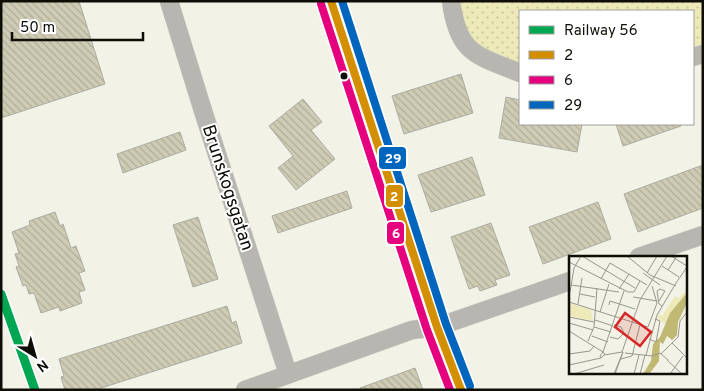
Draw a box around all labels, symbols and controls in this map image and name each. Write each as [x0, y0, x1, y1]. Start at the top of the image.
scale bar [12, 10, 144, 42]
legend [519, 10, 694, 125]
text: 50 m [20, 19, 55, 38]
text: Railway 56 [564, 22, 638, 41]
text: 2 [564, 47, 573, 66]
unlabelled marker [339, 71, 349, 81]
text: 6 [564, 72, 573, 91]
text: 29 [564, 97, 582, 116]
street label: Brunskogsgatan [196, 122, 258, 254]
line badge: 29 [378, 146, 407, 170]
text: 29 [384, 151, 402, 168]
line badge: 2 [385, 184, 404, 208]
text: 2 [390, 189, 398, 206]
line badge: 6 [386, 221, 405, 245]
text: 6 [392, 226, 400, 243]
inset map [569, 256, 686, 374]
north arrow [10, 331, 60, 381]
text: N [33, 355, 51, 375]

